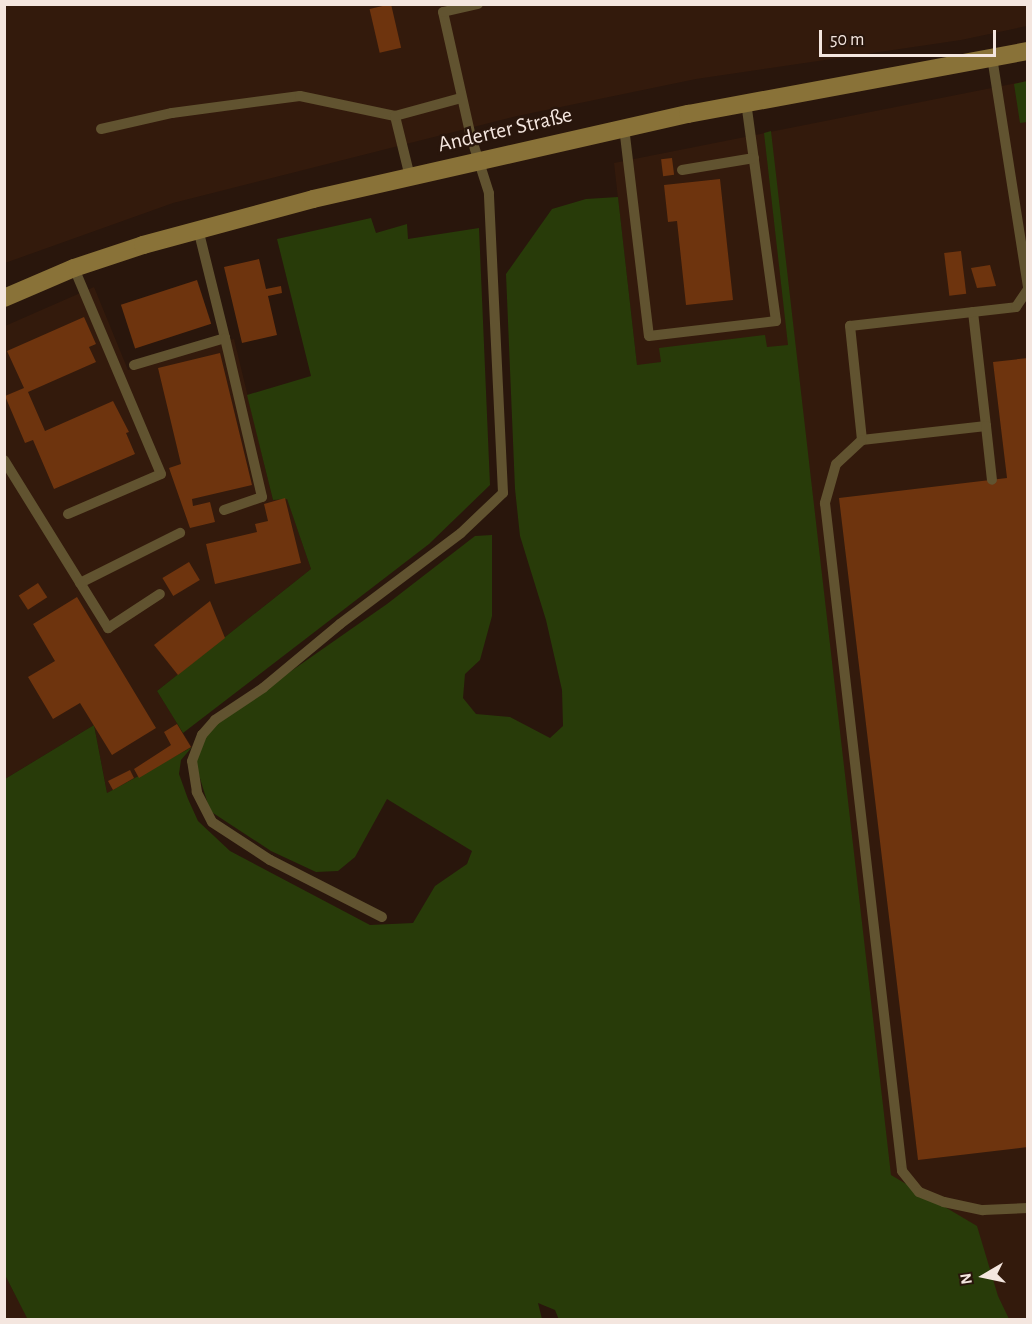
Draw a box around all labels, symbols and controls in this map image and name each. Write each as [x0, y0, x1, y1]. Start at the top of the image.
scale bar [822, 18, 999, 56]
text: 50 m [830, 31, 864, 49]
street label: Anderter Straße [435, 102, 575, 158]
north arrow [954, 1246, 1014, 1306]
text: N [957, 1272, 975, 1286]

